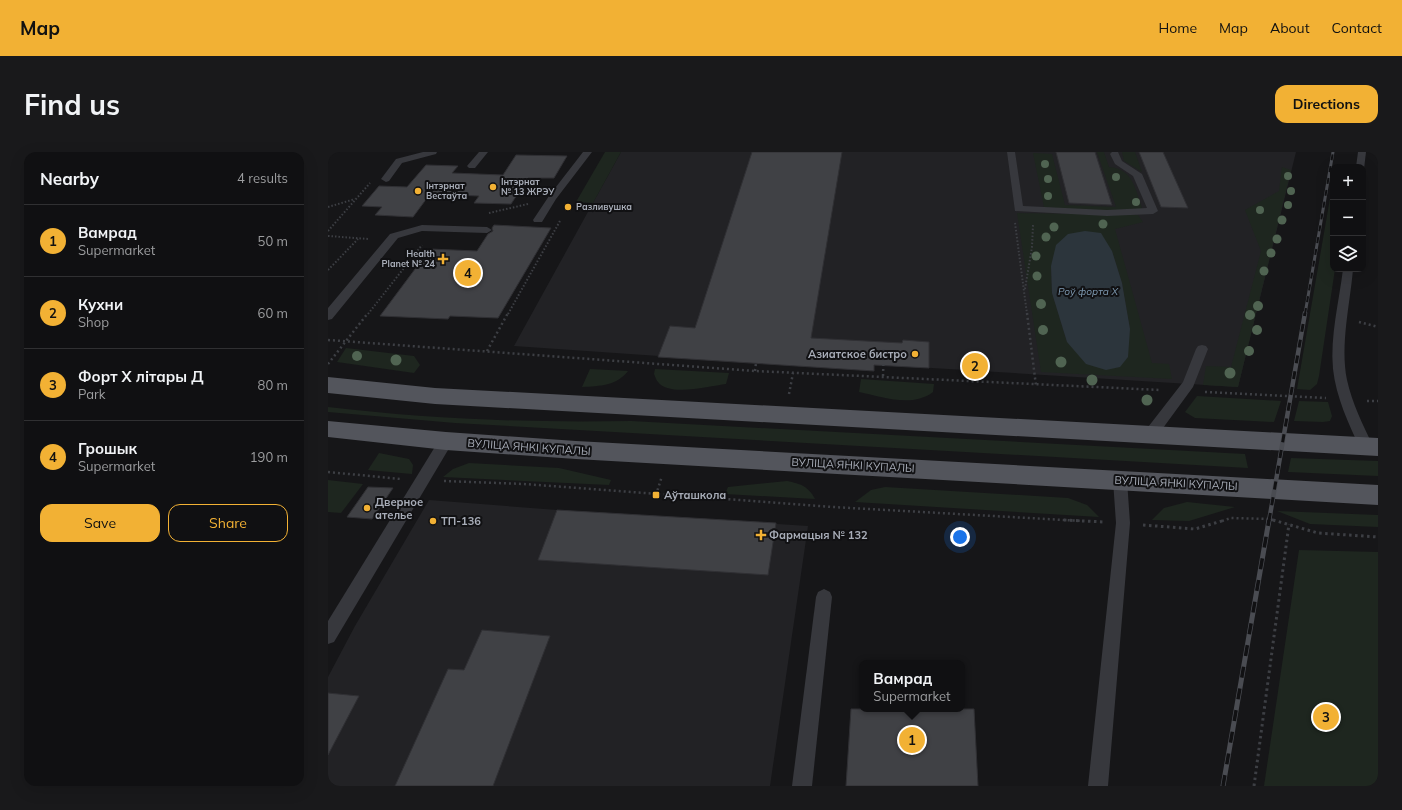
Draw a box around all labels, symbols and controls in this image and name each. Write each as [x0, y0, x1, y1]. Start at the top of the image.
text: Map [20, 16, 60, 40]
text: Home [1158, 19, 1197, 37]
text: Map [1219, 19, 1248, 37]
text: About [1270, 19, 1310, 37]
text: Contact [1332, 19, 1382, 37]
button: Directions [1275, 85, 1378, 123]
text: Find us [24, 87, 120, 122]
map controls [1330, 164, 1366, 272]
button: + [1330, 164, 1366, 200]
text: Nearby [40, 168, 99, 189]
text: 4 results [237, 170, 288, 186]
place label: Інтэрнат № 13 ЖРЭУ [501, 176, 555, 197]
place label: Інтэрнат Вестаўта [426, 180, 467, 202]
marker: Інтэрнат № 13 ЖРЭУ [488, 182, 498, 192]
marker: Інтэрнат Вестаўта [413, 186, 423, 196]
button: − [1330, 200, 1366, 236]
place label: Разливушка [576, 201, 632, 213]
marker: Разливушка [563, 202, 573, 212]
text: Вамрад [78, 223, 137, 242]
text: 1 [49, 233, 57, 249]
text: 50 m [258, 233, 288, 249]
button: layers [1330, 236, 1366, 272]
text: Supermarket [78, 242, 155, 258]
place label: Health Planet № 24 [382, 248, 436, 269]
marker: Health Planet № 24 [438, 254, 448, 264]
pin: 4 [455, 258, 481, 288]
water label: Роў форта X [1058, 285, 1119, 298]
text: Кухни [78, 295, 123, 314]
text: 2 [49, 305, 57, 321]
text: 60 m [258, 305, 288, 321]
text: Shop [78, 314, 109, 330]
place label: Азиатское бистро [808, 347, 907, 361]
marker: Азиатское бистро [910, 349, 920, 359]
pin: 2 [962, 351, 988, 381]
text: Форт X літары Д [78, 367, 204, 386]
text: 3 [49, 377, 57, 393]
text: 80 m [258, 377, 288, 393]
text: Park [78, 386, 105, 402]
street label: ВУЛІЦА ЯНКІ КУПАЛЫ [467, 436, 591, 458]
text: Грошык [78, 439, 137, 458]
text: 4 [49, 449, 57, 465]
text: 190 m [250, 449, 288, 465]
street label: ВУЛІЦА ЯНКІ КУПАЛЫ [791, 455, 915, 475]
text: Supermarket [78, 458, 155, 474]
street label: ВУЛІЦА ЯНКІ КУПАЛЫ [1114, 473, 1238, 493]
place label: Аўташкола [664, 488, 726, 502]
marker: Аўташкола [651, 490, 661, 500]
place label: Дверное ателье [375, 495, 423, 522]
marker: Дверное ателье [362, 503, 372, 513]
button: Save [40, 504, 160, 542]
button: Share [168, 504, 288, 542]
place label: ТП-136 [441, 514, 481, 528]
marker: ТП-136 [428, 516, 438, 526]
your location [950, 527, 970, 547]
place label: Фармацыя № 132 [769, 528, 868, 542]
marker: Фармацыя № 132 [756, 530, 766, 540]
popup [859, 660, 965, 712]
text: Вамрад [873, 669, 932, 688]
text: Supermarket [873, 688, 951, 704]
pin: 3 [1313, 702, 1339, 732]
pin: 1 [899, 725, 925, 755]

